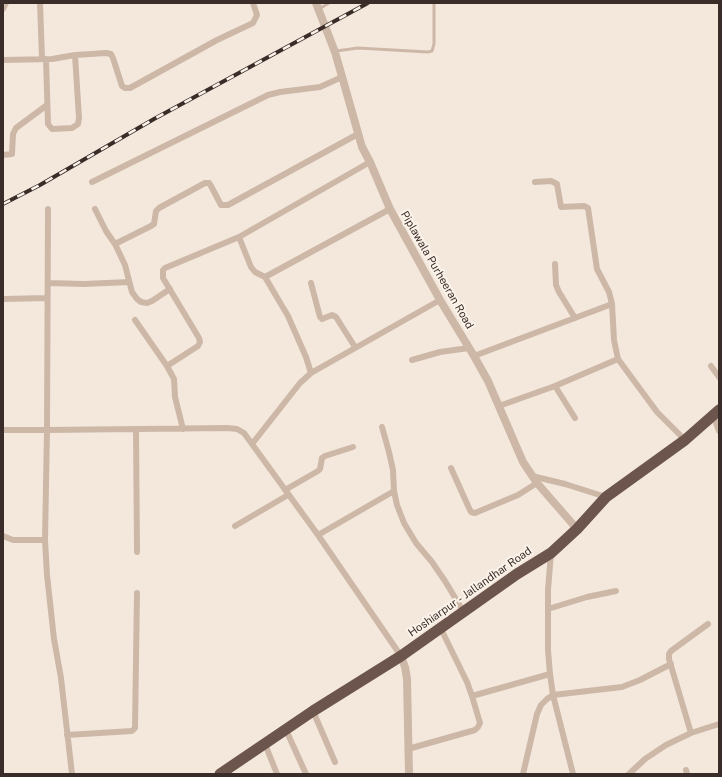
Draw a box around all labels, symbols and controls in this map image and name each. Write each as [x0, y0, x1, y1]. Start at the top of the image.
street label: Piplawala Purheeran Road [398, 209, 476, 331]
street label: Hoshiarpur - Jallandhar Road [406, 544, 534, 640]

